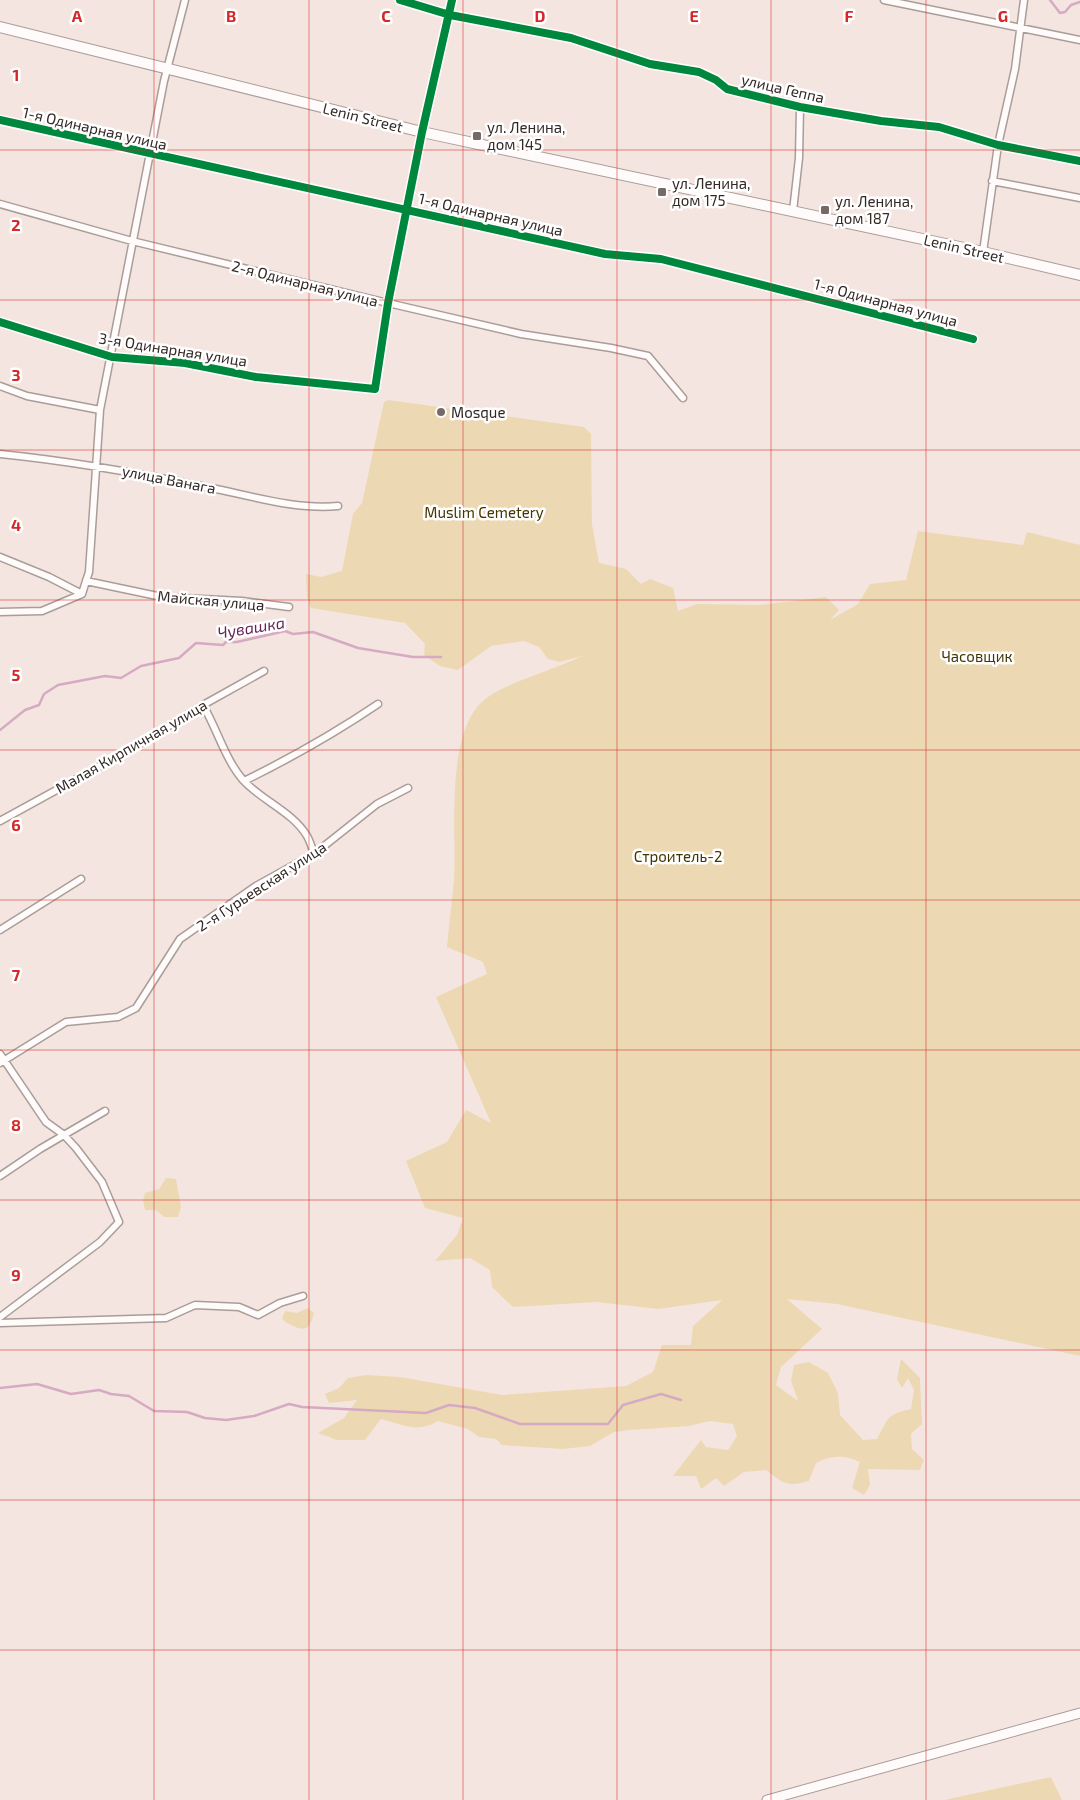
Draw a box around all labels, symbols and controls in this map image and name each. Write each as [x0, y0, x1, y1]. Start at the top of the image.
text: A [72, 6, 83, 25]
text: B [226, 6, 236, 25]
text: C [381, 6, 391, 25]
text: D [535, 6, 546, 25]
text: E [689, 6, 699, 25]
text: F [845, 6, 854, 25]
text: G [998, 6, 1008, 25]
text: 1 [13, 65, 19, 84]
street label: улица Геппа [740, 70, 826, 107]
street label: Lenin Street [321, 98, 405, 136]
street label: 1-я Одинарная улица [21, 103, 169, 154]
place label: ул. Ленина, дом 145 [487, 118, 566, 153]
marker: ул. Ленина, дом 145 [471, 130, 483, 142]
place label: ул. Ленина, дом 175 [672, 174, 751, 209]
marker: ул. Ленина, дом 175 [656, 186, 668, 198]
street label: 1-я Одинарная улица [417, 189, 565, 240]
place label: ул. Ленина, дом 187 [835, 192, 914, 227]
marker: ул. Ленина, дом 187 [819, 204, 831, 216]
text: 2 [11, 215, 21, 234]
street label: Lenin Street [922, 230, 1006, 266]
street label: 2-я Одинарная улица [230, 256, 380, 311]
street label: 1-я Одинарная улица [812, 274, 960, 331]
street label: 3-я Одинарная улица [97, 328, 249, 371]
text: 3 [11, 365, 21, 384]
place label: Mosque [451, 403, 505, 421]
marker: Mosque [435, 406, 447, 418]
street label: улица Ванага [120, 461, 217, 498]
park label: Muslim Cemetery [424, 503, 544, 521]
text: 4 [11, 515, 21, 534]
street label: Майская улица [157, 586, 265, 615]
water label: Чувашка [216, 612, 286, 642]
park label: Часовщик [941, 647, 1013, 665]
text: 5 [12, 665, 21, 684]
street label: Малая Кирпичная улица [52, 695, 210, 798]
text: 6 [11, 815, 21, 834]
street label: 2-я Гурьевская улица [193, 837, 330, 936]
park label: Строитель-2 [634, 847, 722, 865]
text: 7 [12, 965, 21, 984]
text: 8 [11, 1115, 21, 1134]
text: 9 [11, 1265, 21, 1284]

